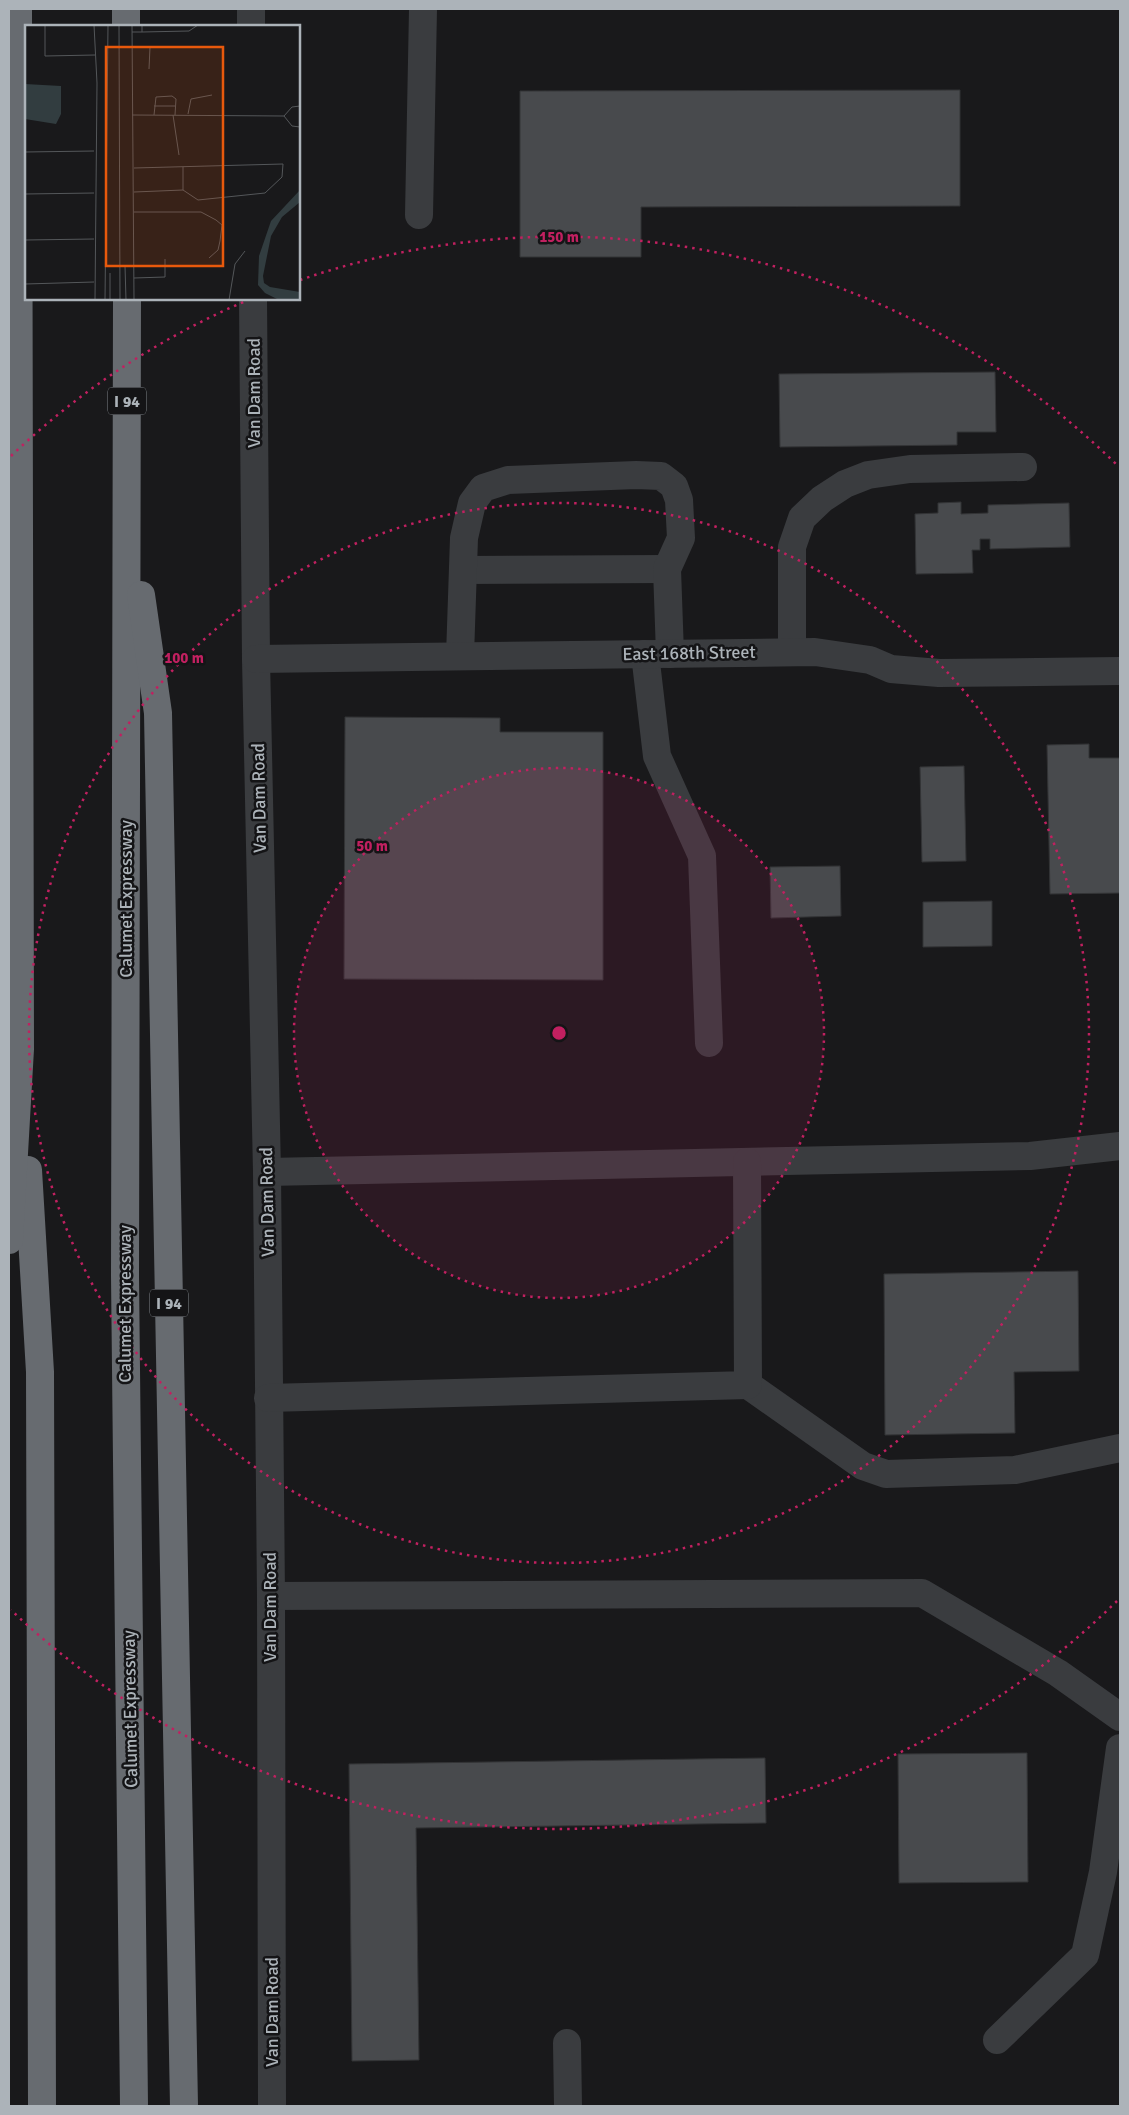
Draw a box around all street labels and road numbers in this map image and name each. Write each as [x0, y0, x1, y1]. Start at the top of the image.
street label: Van Dam Road [243, 338, 265, 448]
road number: I 94 [108, 388, 146, 414]
street label: East 168th Street [622, 641, 756, 665]
street label: Van Dam Road [247, 743, 271, 853]
street label: Calumet Expressway [115, 820, 137, 978]
street label: Van Dam Road [255, 1147, 279, 1257]
street label: Calumet Expressway [114, 1225, 136, 1383]
road number: I 94 [150, 1290, 188, 1316]
street label: Van Dam Road [259, 1552, 281, 1662]
street label: Calumet Expressway [118, 1629, 142, 1788]
street label: Van Dam Road [261, 1957, 283, 2067]

